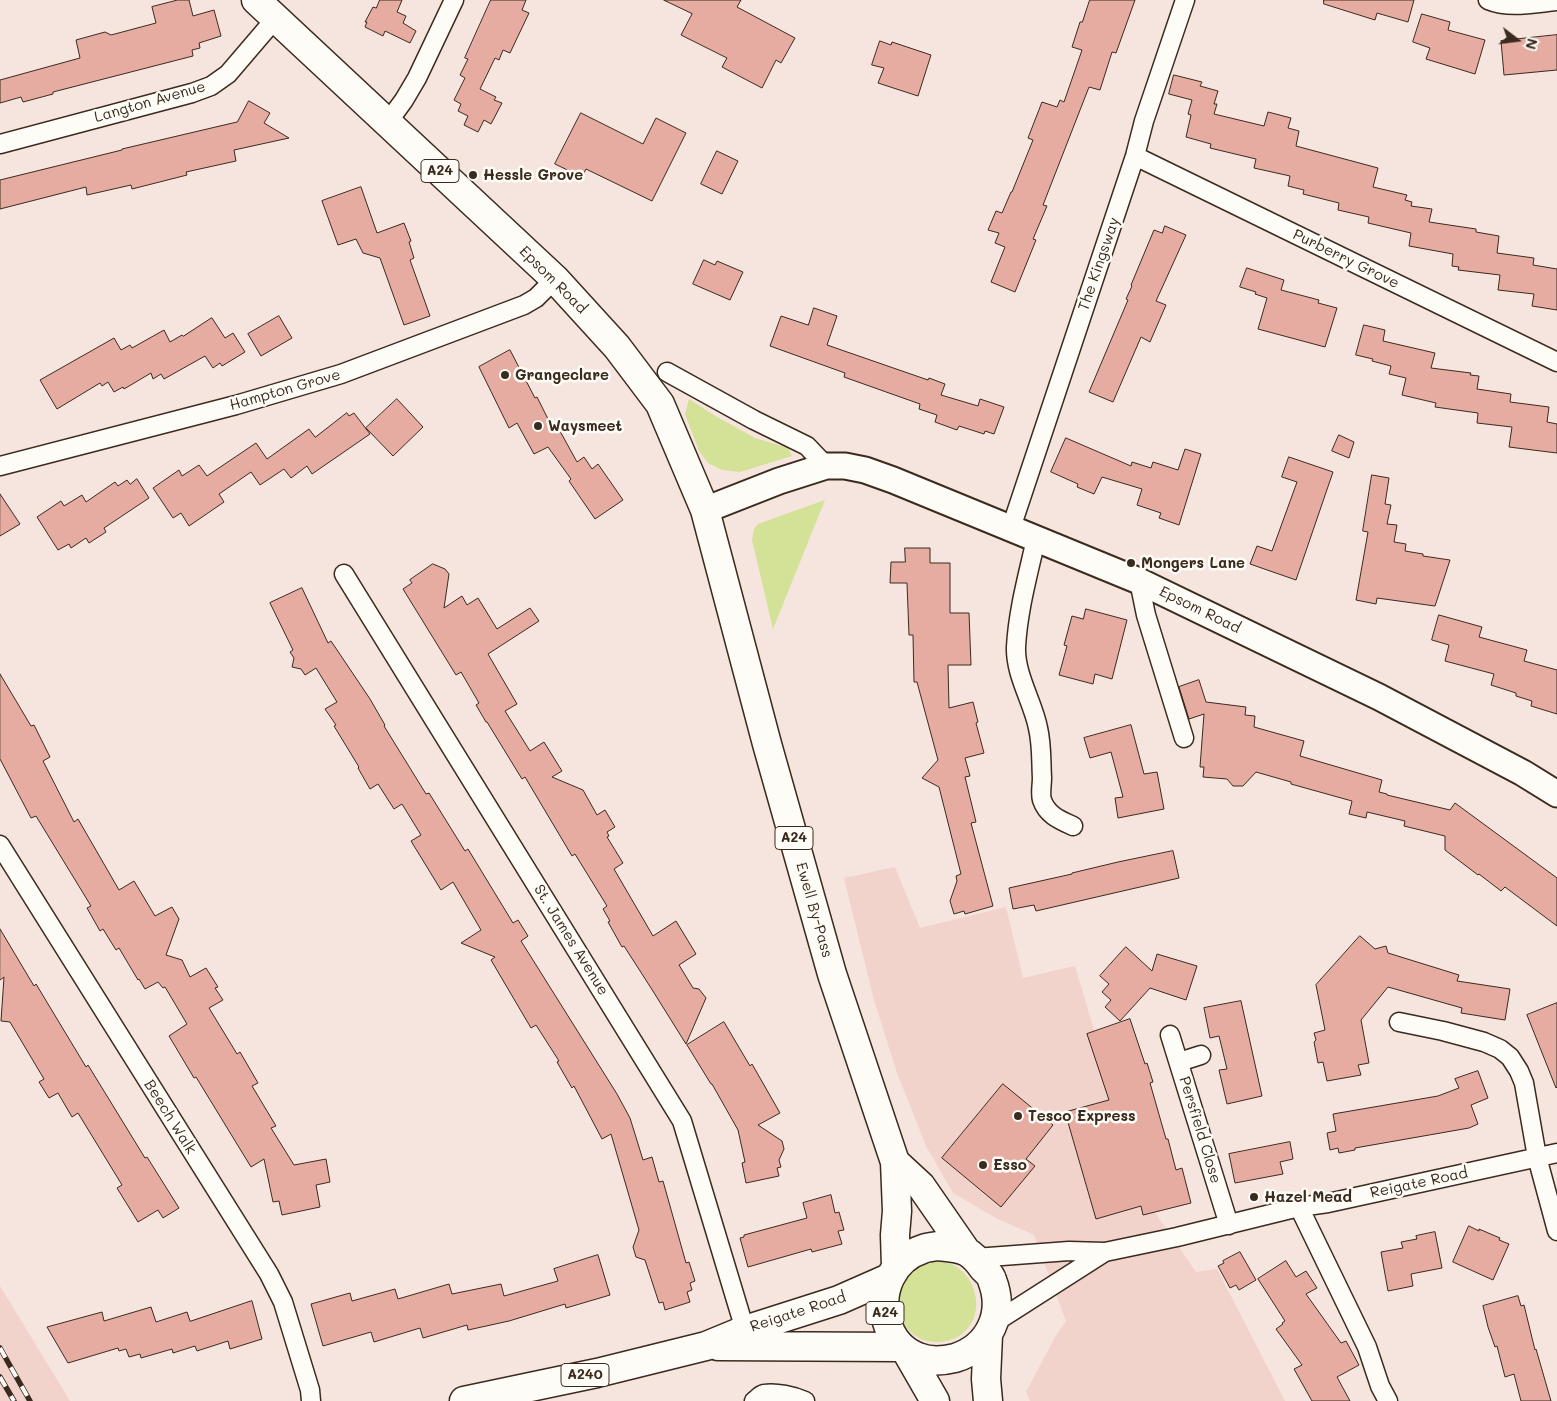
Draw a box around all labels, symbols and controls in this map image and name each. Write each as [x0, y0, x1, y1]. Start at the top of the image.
north arrow [1492, 15, 1542, 65]
text: N [1521, 36, 1543, 52]
street label: Langton Avenue [92, 78, 208, 126]
road number: A24 [421, 160, 459, 182]
place label: Hessle Grove [483, 166, 583, 184]
marker: Hessle Grove [467, 169, 479, 181]
street label: The Kingsway [1075, 215, 1123, 313]
street label: Purberry Grove [1290, 225, 1402, 293]
street label: Epsom Road [515, 242, 591, 318]
street label: Hampton Grove [227, 366, 343, 414]
place label: Grangeclare [515, 366, 609, 384]
marker: Grangeclare [499, 369, 511, 381]
place label: Waysmeet [548, 417, 622, 435]
marker: Waysmeet [532, 420, 544, 432]
place label: Mongers Lane [1141, 554, 1245, 572]
marker: Mongers Lane [1125, 557, 1137, 569]
street label: Epsom Road [1156, 583, 1244, 637]
road number: A24 [775, 826, 813, 850]
street label: Ewell By-Pass [792, 860, 836, 960]
street label: St. James Avenue [530, 881, 612, 999]
street label: Persfield Close [1175, 1074, 1225, 1186]
street label: Beech Walk [140, 1077, 200, 1157]
place label: Tesco Express [1028, 1107, 1136, 1125]
marker: Tesco Express [1012, 1110, 1024, 1122]
place label: Esso [993, 1156, 1027, 1174]
marker: Esso [977, 1159, 989, 1171]
street label: Reigate Road [1368, 1164, 1470, 1202]
place label: Hazel Mead [1264, 1188, 1352, 1206]
marker: Hazel Mead [1248, 1191, 1260, 1203]
street label: Reigate Road [748, 1288, 848, 1336]
road number: A24 [866, 1302, 904, 1325]
road number: A240 [561, 1364, 609, 1386]

